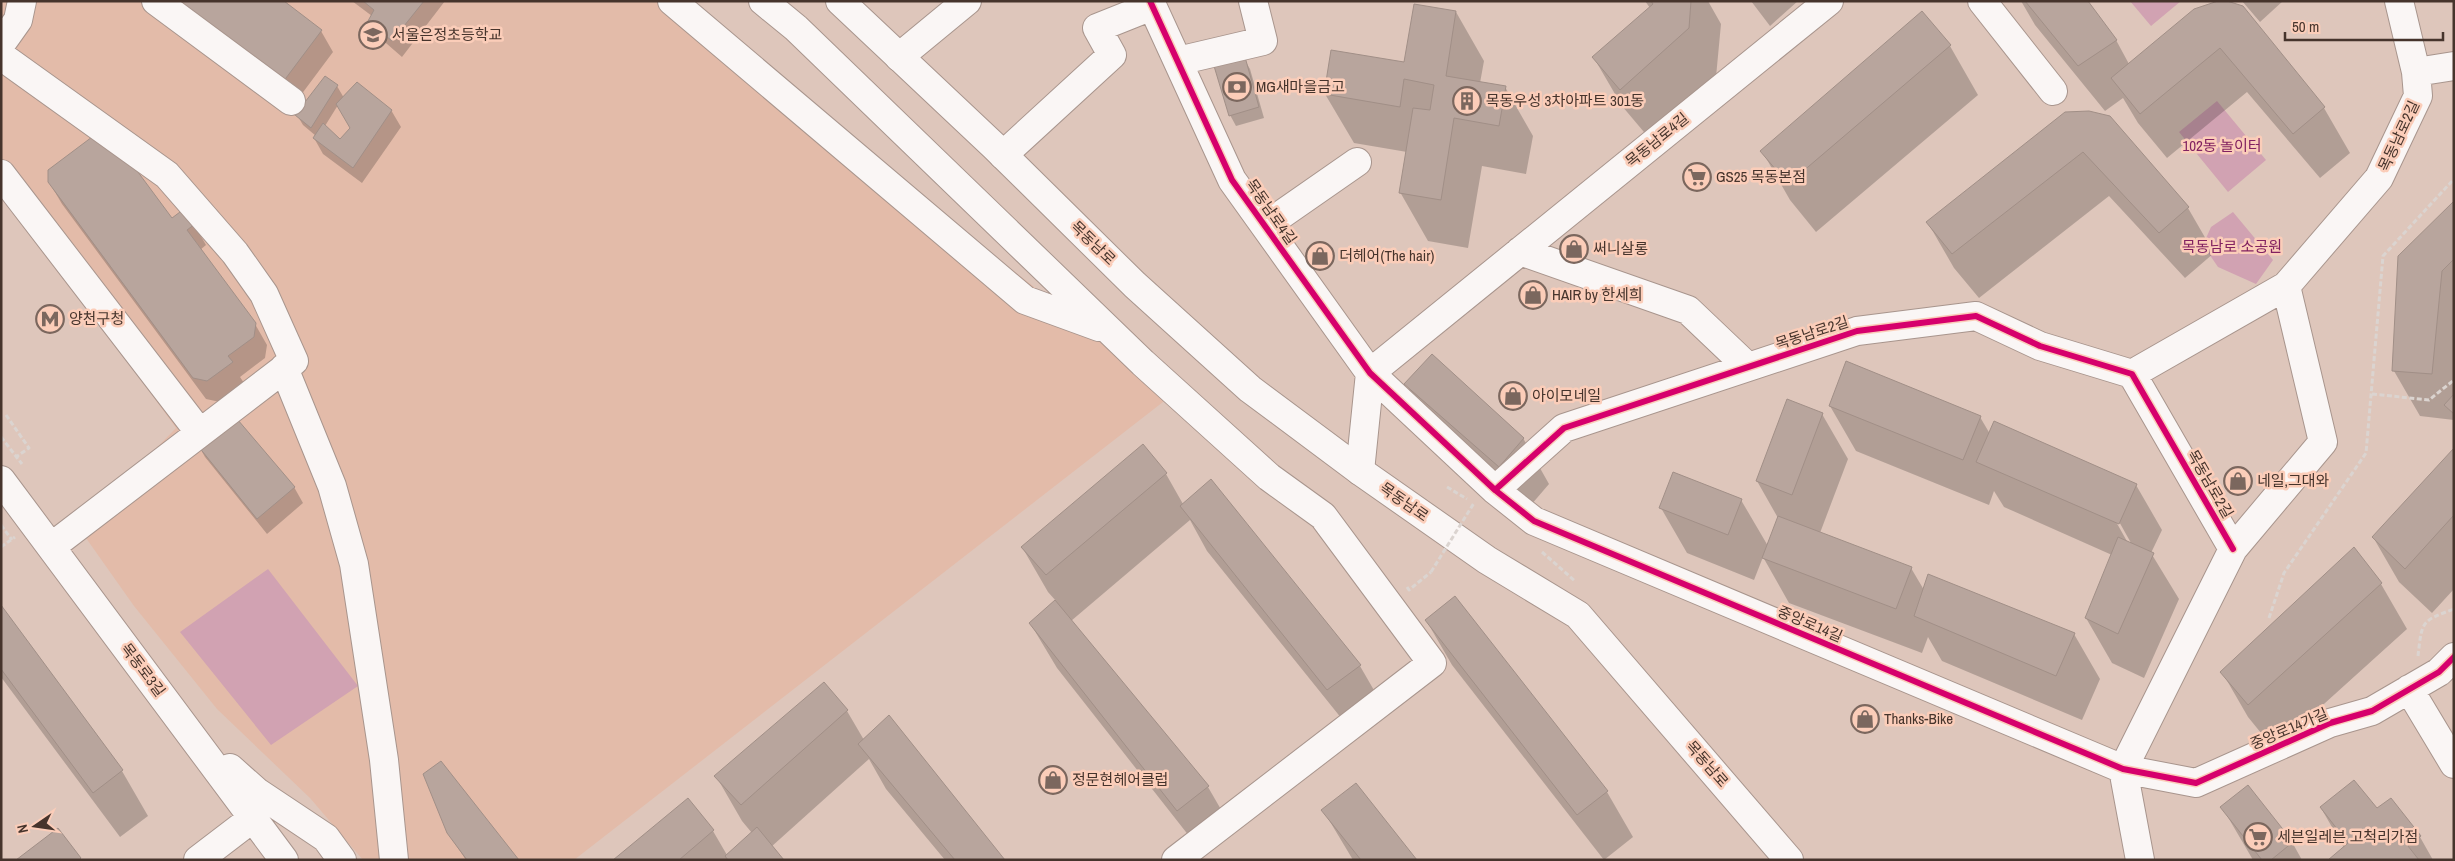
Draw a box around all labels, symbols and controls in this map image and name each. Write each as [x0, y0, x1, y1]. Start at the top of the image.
scale bar [2285, 10, 2442, 42]
text: 50 m [2292, 16, 2319, 37]
school or university icon: 서울은정초등학교 [358, 20, 388, 50]
place label: 서울은정초등학교 [392, 24, 502, 45]
bank icon: MG새마을금고 [1222, 72, 1252, 102]
place label: MG새마을금고 [1256, 76, 1345, 97]
building icon: 목동우성 3차아파트 301동 [1452, 86, 1482, 116]
place label: 목동우성 3차아파트 301동 [1486, 90, 1644, 111]
street label: 목동남로2길 [2373, 97, 2424, 175]
street label: 목동남로4길 [1621, 108, 1693, 172]
park label: 102동 놀이터 [2182, 135, 2262, 156]
supermarket icon: GS25 목동본점 [1682, 162, 1712, 192]
place label: GS25 목동본점 [1716, 166, 1806, 187]
street label: 목동남로4길 [1241, 175, 1302, 249]
street label: 목동남로 [1066, 216, 1120, 269]
shop icon: 써니살롱 [1559, 234, 1589, 264]
park label: 목동남로 소공원 [2182, 236, 2282, 257]
place label: 써니살롱 [1593, 238, 1648, 259]
shop icon: 더헤어(The hair) [1305, 241, 1335, 271]
place label: 더헤어(The hair) [1339, 245, 1434, 266]
shop icon: HAIR by 한세희 [1518, 280, 1548, 310]
place label: HAIR by 한세희 [1552, 284, 1643, 305]
metro station icon: 양천구청 [35, 304, 65, 334]
place label: 양천구청 [69, 308, 124, 329]
street label: 목동남로2길 [1773, 311, 1851, 354]
shop icon: 아이모네일 [1498, 381, 1528, 411]
place label: 아이모네일 [1532, 385, 1601, 406]
street label: 목동남로2길 [2182, 446, 2238, 522]
shop icon: 네일,그대와 [2223, 466, 2253, 496]
place label: 네일,그대와 [2257, 470, 2330, 491]
street label: 목동남로 [1376, 477, 1433, 526]
street label: 중앙로14길 [1774, 600, 1846, 647]
street label: 목동로3길 [116, 639, 170, 701]
street label: 중앙로14가길 [2247, 703, 2331, 754]
shop icon: Thanks-Bike [1850, 704, 1880, 734]
place label: Thanks-Bike [1884, 708, 1953, 729]
street label: 목동남로 [1681, 736, 1733, 791]
shop icon: 정문현헤어클럽 [1038, 765, 1068, 795]
place label: 정문현헤어클럽 [1072, 769, 1169, 790]
north arrow [10, 801, 60, 851]
supermarket icon: 세븐일레븐 고척리가점 [2243, 822, 2273, 852]
text: N [13, 823, 32, 835]
place label: 세븐일레븐 고척리가점 [2277, 826, 2418, 847]

